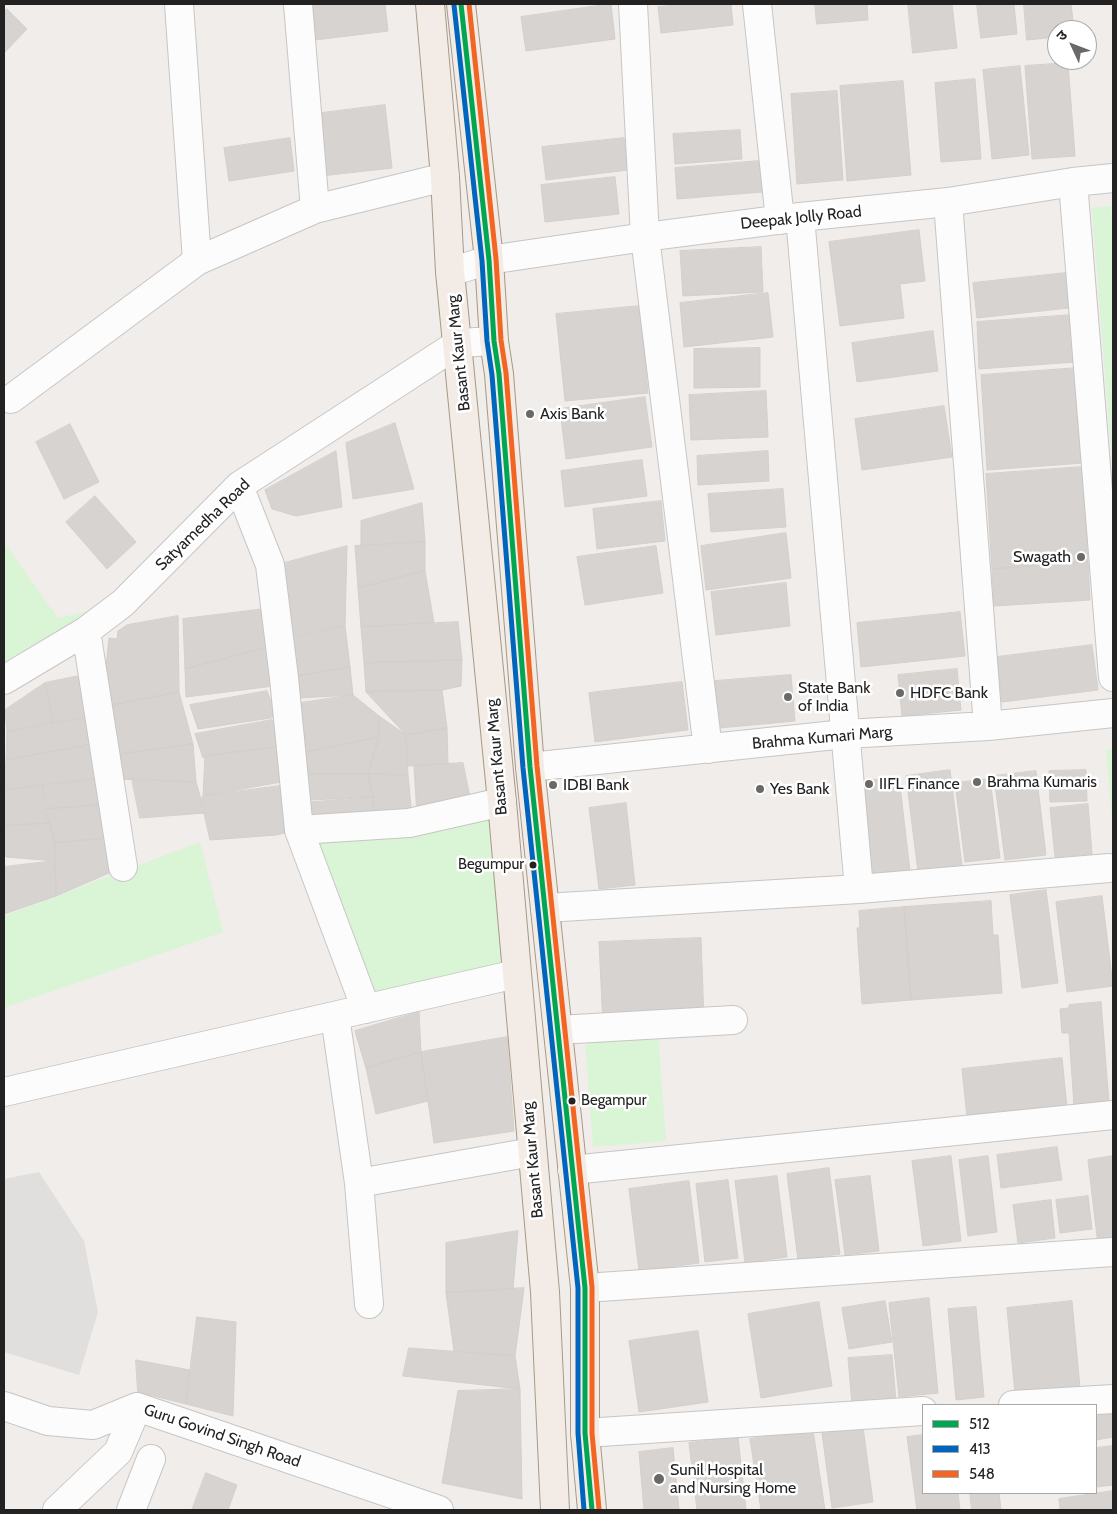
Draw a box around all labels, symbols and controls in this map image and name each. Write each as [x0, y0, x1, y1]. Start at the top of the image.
north arrow [1047, 20, 1097, 70]
text: उ [1052, 26, 1071, 45]
street label: Deepak Jolly Road [739, 202, 863, 234]
street label: Basant Kaur Marg [443, 294, 475, 412]
place label: Axis Bank [540, 404, 604, 424]
marker: Axis Bank [524, 408, 536, 420]
street label: Satyamedha Road [152, 475, 254, 575]
place label: Swagath [1013, 547, 1071, 567]
marker: Swagath [1075, 551, 1087, 563]
place label: State Bank of India [798, 678, 870, 716]
place label: HDFC Bank [910, 683, 988, 703]
marker: HDFC Bank [894, 687, 906, 699]
marker: State Bank of India [782, 691, 794, 703]
street label: Basant Kaur Marg [482, 698, 512, 816]
street label: Brahma Kumari Marg [751, 722, 893, 754]
place label: Brahma Kumaris [987, 772, 1097, 792]
place label: IIFL Finance [879, 774, 960, 794]
place label: IDBI Bank [563, 775, 629, 795]
marker: Brahma Kumaris [971, 776, 983, 788]
marker: IIFL Finance [863, 778, 875, 790]
marker: IDBI Bank [547, 779, 559, 791]
place label: Yes Bank [770, 779, 829, 799]
marker: Yes Bank [754, 783, 766, 795]
place label: Begumpur [458, 856, 524, 874]
marker: Begumpur [528, 860, 538, 870]
place label: Begampur [581, 1092, 646, 1110]
marker: Begampur [567, 1096, 577, 1106]
street label: Basant Kaur Marg [518, 1101, 548, 1219]
street label: Guru Govind Singh Road [141, 1400, 303, 1472]
legend [922, 1404, 1097, 1494]
text: 512 [969, 1415, 990, 1433]
text: 413 [969, 1440, 991, 1458]
place label: Sunil Hospital and Nursing Home [670, 1460, 796, 1498]
text: 548 [969, 1465, 995, 1483]
marker: Sunil Hospital and Nursing Home [652, 1472, 666, 1486]

